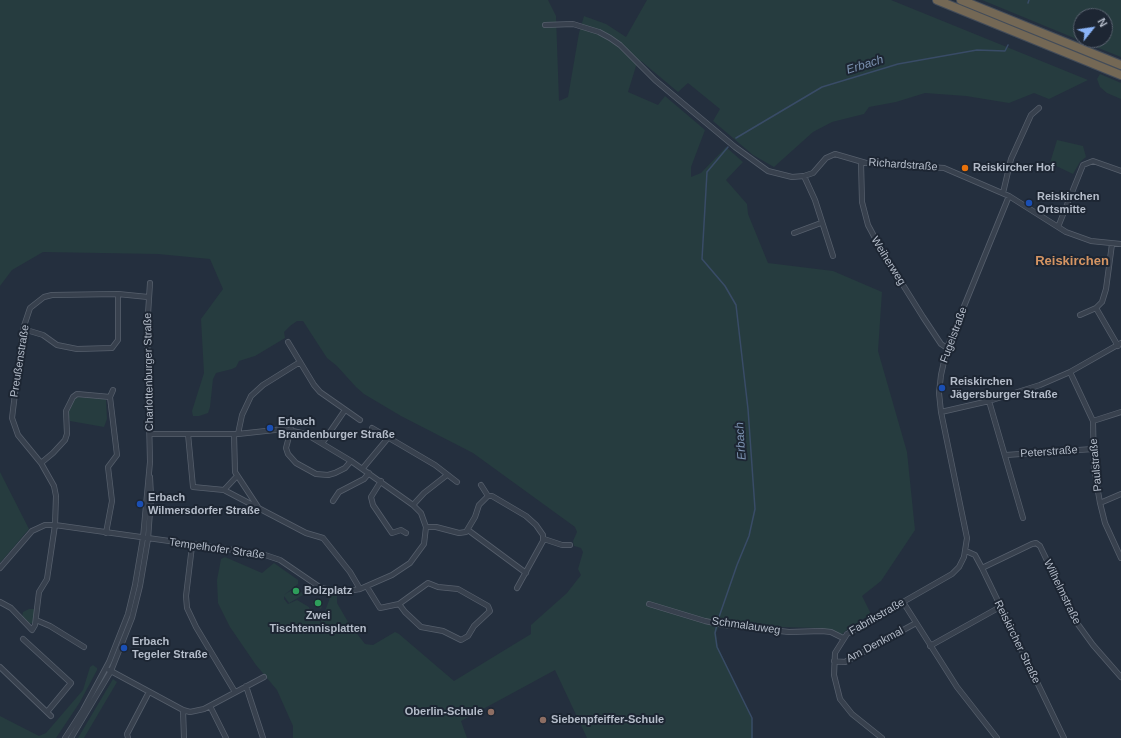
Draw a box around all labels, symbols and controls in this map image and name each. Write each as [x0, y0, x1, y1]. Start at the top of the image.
north arrow [1073, 8, 1113, 48]
text: N [1095, 16, 1110, 29]
water label: Erbach [845, 53, 885, 77]
street label: Richardstraße [868, 156, 938, 174]
place label: Reiskircher Hof [973, 161, 1054, 175]
marker: Reiskircher Hof [960, 163, 970, 173]
place label: Reiskirchen Ortsmitte [1037, 190, 1099, 216]
marker: Reiskirchen Ortsmitte [1024, 198, 1034, 208]
street label: Weiherweg [868, 234, 908, 288]
district label: Reiskirchen [1035, 253, 1109, 269]
street label: Fugelstraße [938, 305, 970, 365]
street label: Charlottenburger Straße [141, 313, 157, 431]
street label: Preußenstraße [8, 324, 32, 398]
place label: Reiskirchen Jägersburger Straße [950, 375, 1058, 401]
marker: Reiskirchen Jägersburger Straße [937, 383, 947, 393]
place label: Erbach Brandenburger Straße [278, 415, 395, 441]
water label: Erbach [732, 422, 750, 460]
marker: Erbach Brandenburger Straße [265, 423, 275, 433]
street label: Paulstraße [1087, 438, 1105, 492]
street label: Peterstraße [1020, 443, 1078, 461]
place label: Erbach Wilmersdorfer Straße [148, 491, 260, 517]
marker: Erbach Wilmersdorfer Straße [135, 499, 145, 509]
street label: Tempelhofer Straße [168, 536, 266, 562]
street label: Wilhelmstraße [1041, 558, 1083, 626]
place label: Bolzplatz [304, 584, 352, 598]
marker: Bolzplatz [291, 586, 301, 596]
street label: Fabrikstraße [847, 596, 907, 638]
marker: Zwei Tischtennisplatten [313, 598, 323, 608]
street label: Reiskircher Straße [991, 598, 1043, 686]
place label: Zwei Tischtennisplatten [270, 609, 366, 635]
street label: Schmalauweg [711, 615, 781, 637]
street label: Am Denkmal [844, 624, 906, 666]
place label: Erbach Tegeler Straße [132, 635, 208, 661]
marker: Erbach Tegeler Straße [119, 643, 129, 653]
place label: Oberlin-Schule [405, 705, 483, 719]
marker: Oberlin-Schule [486, 707, 496, 717]
place label: Siebenpfeiffer-Schule [551, 713, 664, 727]
marker: Siebenpfeiffer-Schule [538, 715, 548, 725]

